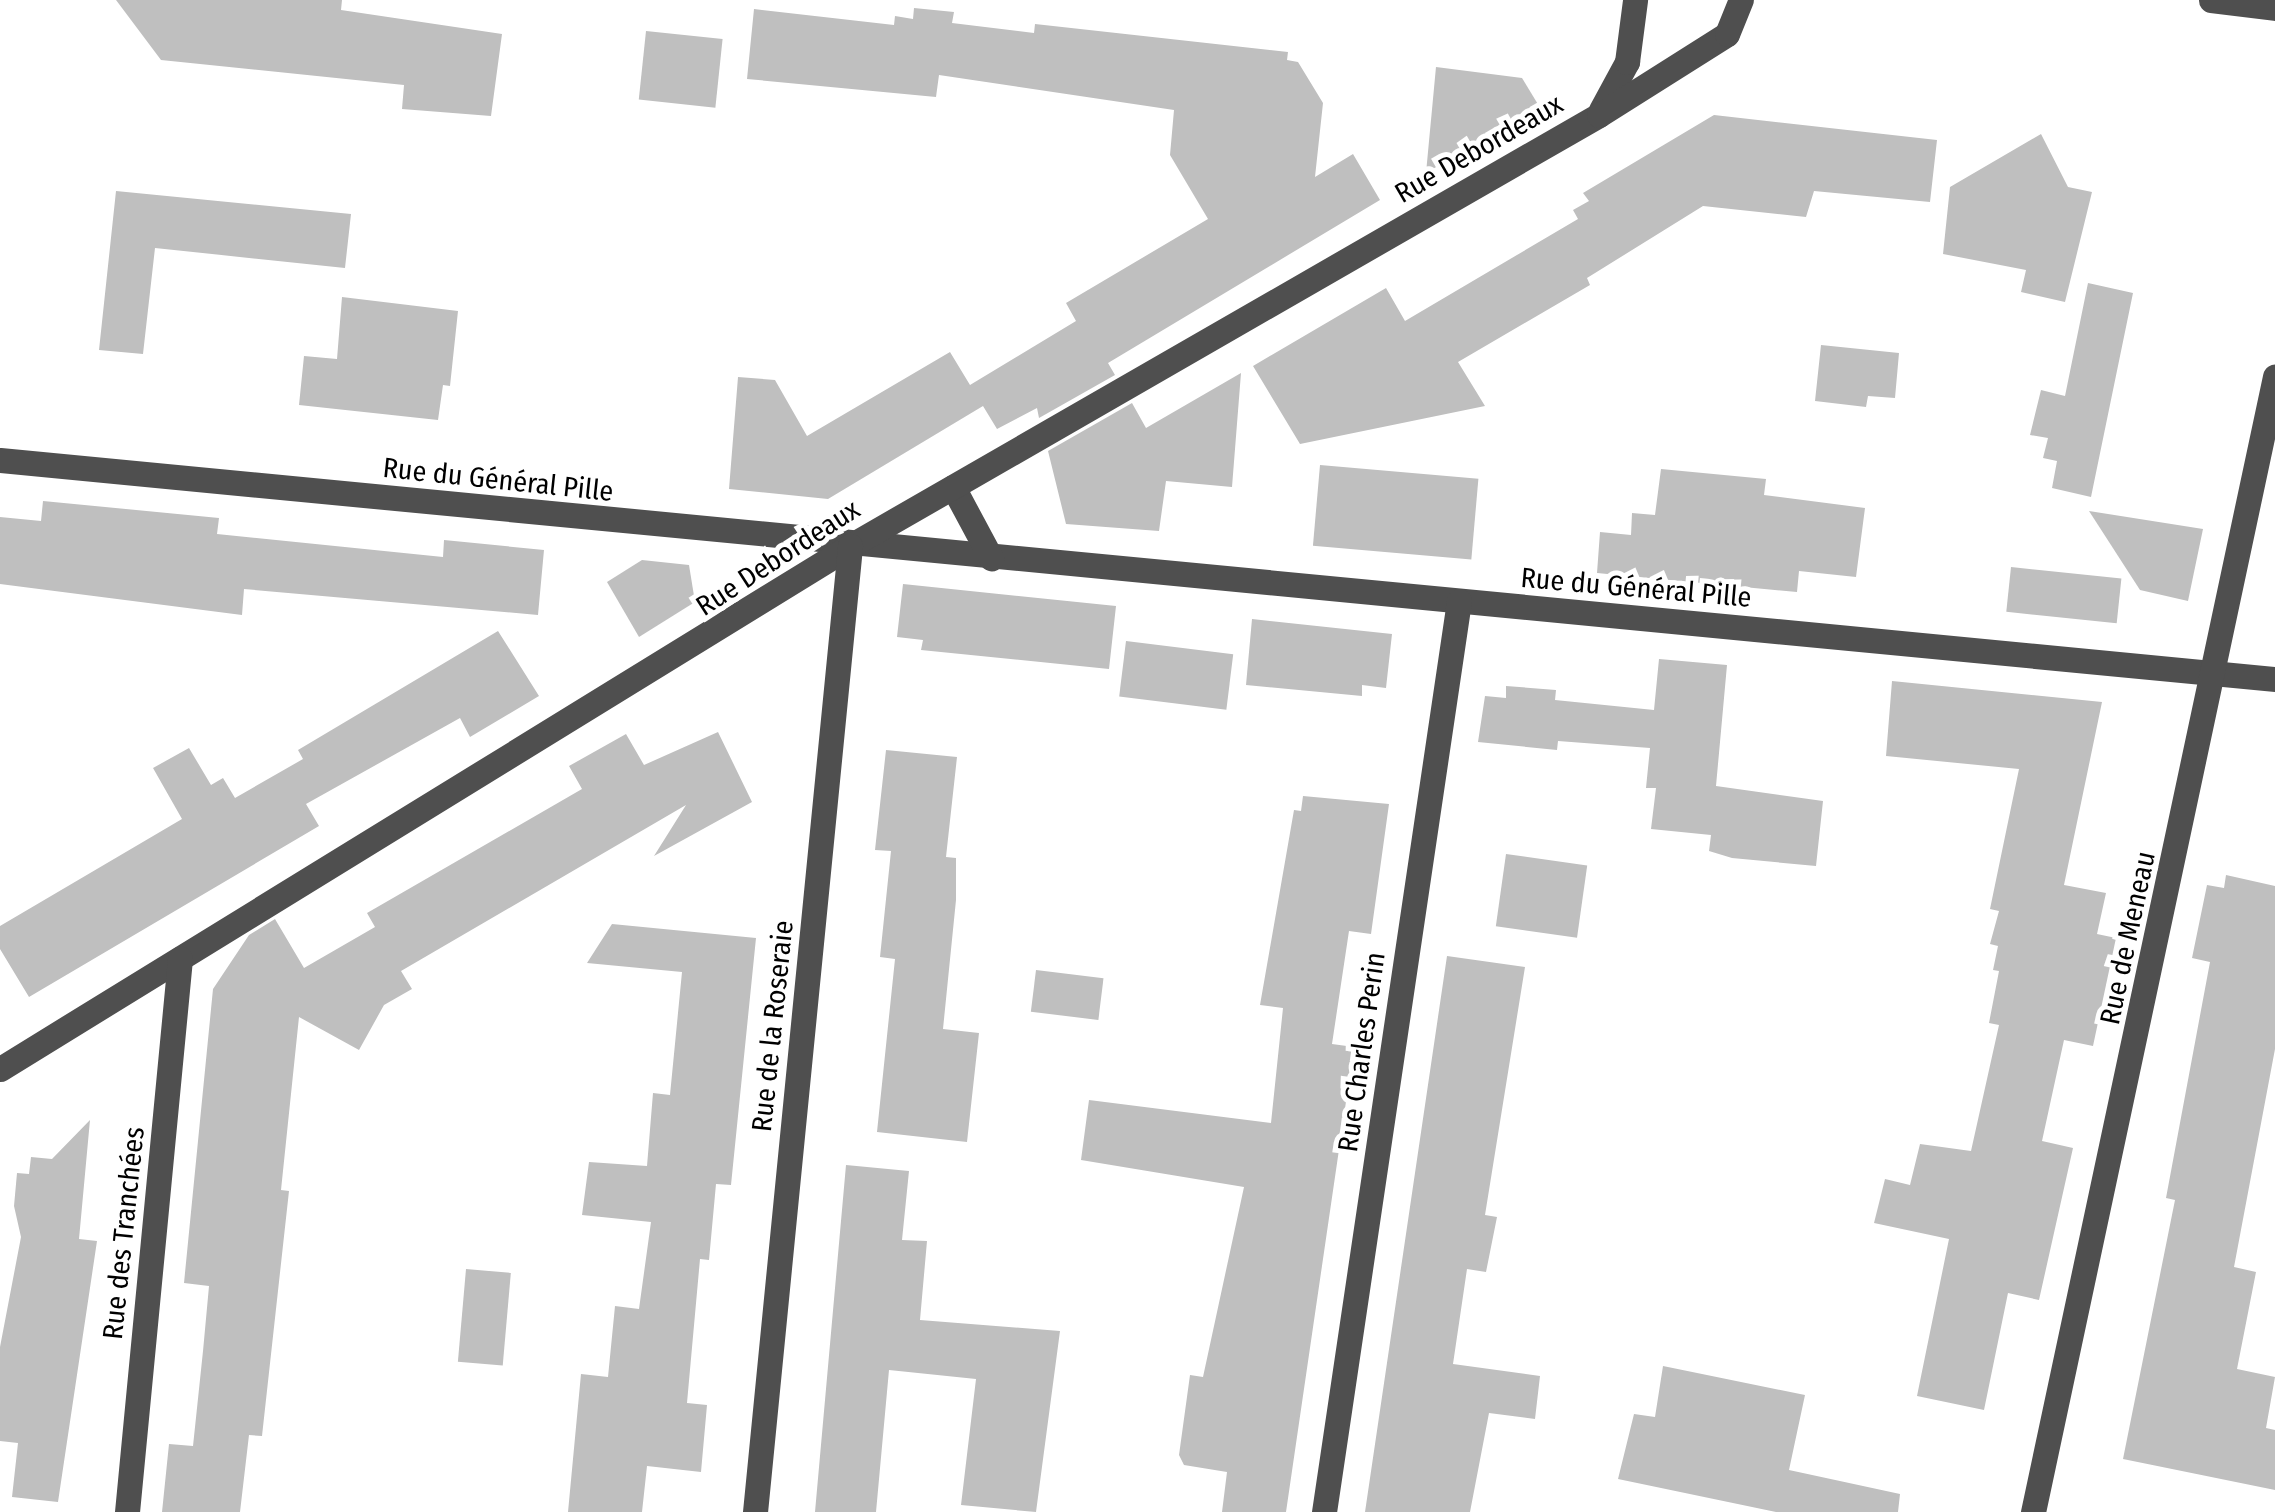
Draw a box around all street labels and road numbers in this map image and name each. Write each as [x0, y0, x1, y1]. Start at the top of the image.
street label: Rue Debordeaux [1389, 87, 1569, 211]
street label: Rue du Général Pille [381, 451, 615, 509]
street label: Rue Debordeaux [690, 493, 866, 623]
street label: Rue du Général Pille [1519, 561, 1753, 615]
street label: Rue de Meneau [2093, 848, 2163, 1028]
street label: Rue de la Roseraie [745, 919, 801, 1133]
street label: Rue Charles Perin [1331, 950, 1393, 1154]
street label: Rue des Tranchées [96, 1125, 152, 1341]

